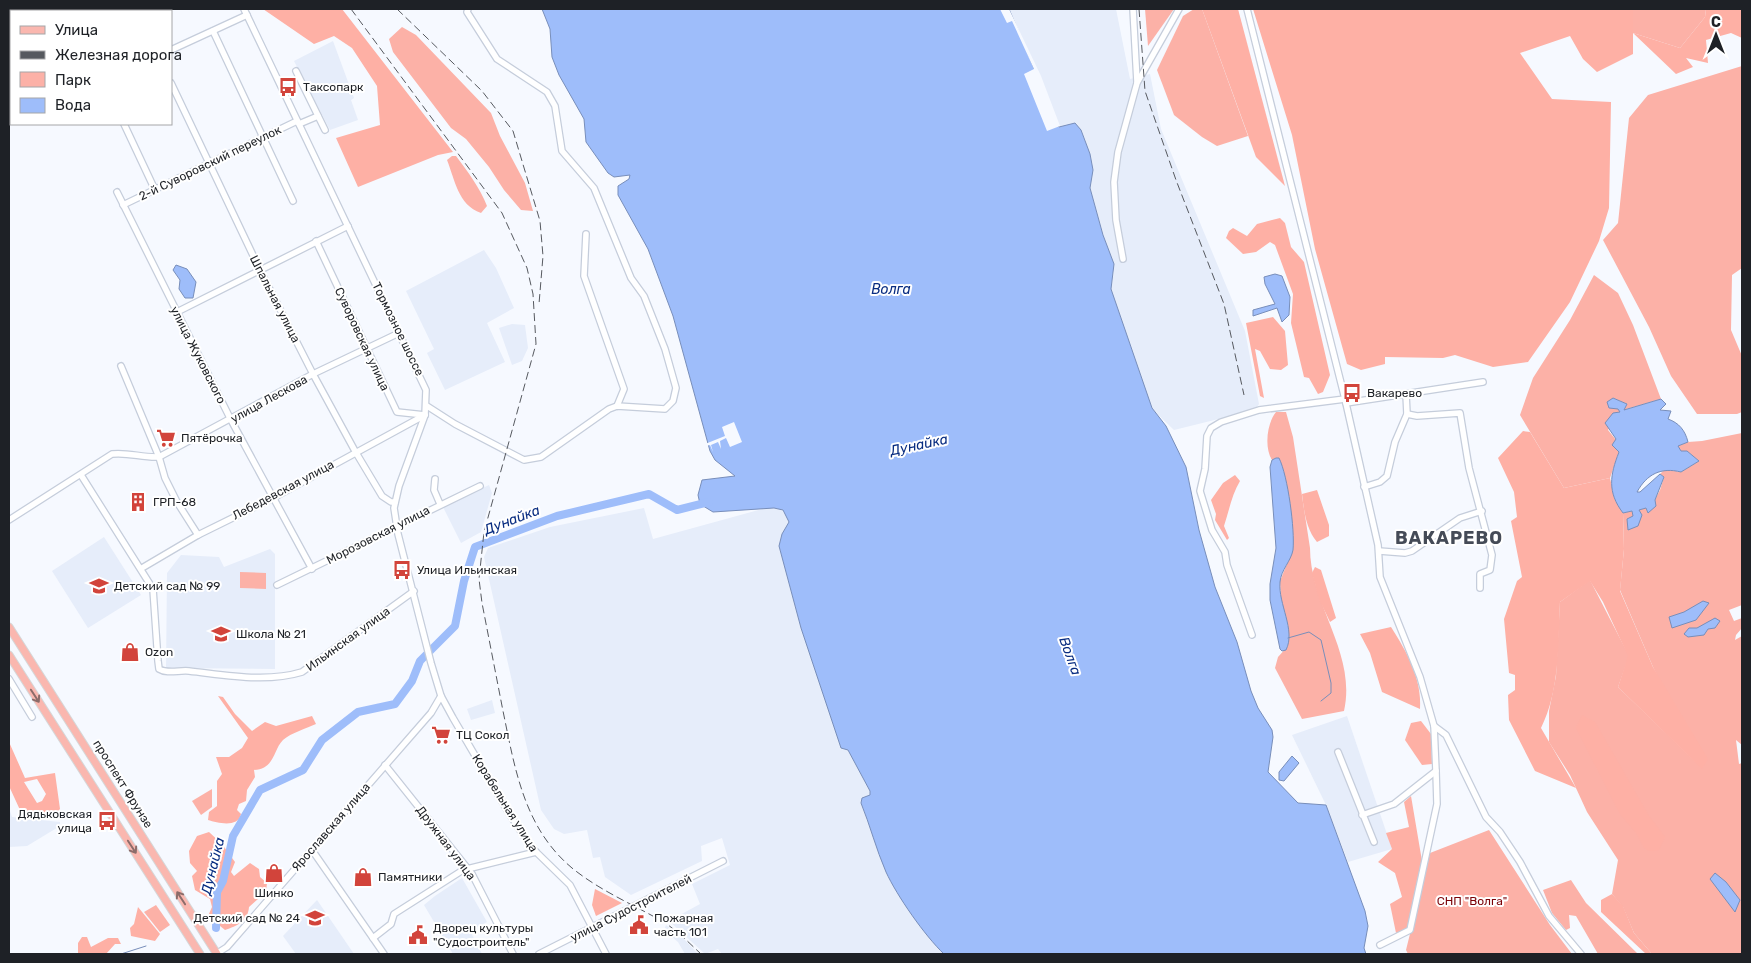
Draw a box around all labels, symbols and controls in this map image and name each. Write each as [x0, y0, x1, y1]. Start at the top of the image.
legend [10, 10, 172, 125]
north arrow [1691, 10, 1741, 60]
text: С [1711, 14, 1721, 31]
text: Улица [55, 21, 98, 39]
text: Железная дорога [55, 46, 182, 64]
text: Парк [55, 71, 91, 89]
bus stop icon: Таксопарк [277, 76, 299, 98]
place label: Таксопарк [303, 80, 364, 94]
text: Вода [55, 96, 91, 114]
street label: 2-й Суворовский переулок [137, 122, 284, 204]
street label: Шпальная улица [247, 253, 303, 345]
street label: Тормозное шоссе [369, 280, 427, 378]
water label: Волга [871, 281, 911, 298]
street label: Суворовская улица [332, 285, 392, 393]
street label: улица Жуковского [167, 304, 229, 406]
street label: улица Лескова [228, 372, 310, 426]
bus stop icon: Вакарево [1341, 382, 1363, 404]
place label: Вакарево [1367, 386, 1422, 400]
supermarket icon: Пятёрочка [155, 427, 177, 449]
place label: Пятёрочка [181, 431, 243, 445]
water label: Дунайка [888, 431, 949, 460]
street label: Лебедевская улица [230, 457, 336, 523]
building icon: ГРП-68 [127, 491, 149, 513]
place label: ГРП-68 [153, 495, 196, 509]
water label: Дунайка [481, 502, 542, 539]
street label: Морозовская улица [324, 503, 432, 567]
district label: ВАКАРЕВО [1395, 527, 1503, 549]
bus stop icon: Улица Ильинская [391, 559, 413, 581]
place label: Улица Ильинская [417, 563, 517, 577]
school or university icon: Детский сад № 99 [88, 575, 110, 597]
place label: Детский сад № 99 [114, 579, 220, 593]
street label: Ильинская улица [303, 604, 393, 674]
school or university icon: Школа № 21 [210, 623, 232, 645]
place label: Школа № 21 [236, 627, 306, 641]
water label: Волга [1055, 634, 1085, 678]
shop icon: Ozon [119, 641, 141, 663]
place label: Ozon [145, 645, 173, 659]
one-way arrow [30, 688, 40, 702]
supermarket icon: ТЦ Сокол [430, 724, 452, 746]
place label: ТЦ Сокол [456, 728, 509, 742]
street label: проспект Фрунзе [90, 737, 156, 831]
street label: Корабельная улица [469, 752, 541, 854]
street label: Ярославская улица [289, 780, 373, 874]
street label: Дружная улица [413, 803, 479, 883]
place label: Дядьковская улица [18, 807, 92, 835]
bus stop icon: Дядьковская улица [96, 810, 118, 832]
water label: Дунайка [197, 836, 228, 897]
one-way arrow [127, 840, 137, 854]
shop icon: Шинко [263, 862, 285, 884]
shop icon: Памятники [352, 866, 374, 888]
place label: Памятники [378, 870, 442, 884]
street label: улица Судостроителей [568, 871, 694, 945]
place label: Шинко [254, 886, 294, 900]
one-way arrow [176, 891, 186, 905]
park label: СНП "Волга" [1437, 894, 1507, 908]
school or university icon: Детский сад № 24 [304, 907, 326, 929]
place label: Детский сад № 24 [193, 911, 301, 925]
place label: Пожарная часть 101 [654, 911, 713, 939]
public building icon: Пожарная часть 101 [628, 914, 650, 936]
place label: Дворец культуры "Судостроитель" [433, 921, 533, 949]
public building icon: Дворец культуры "Судостроитель" [407, 924, 429, 946]

